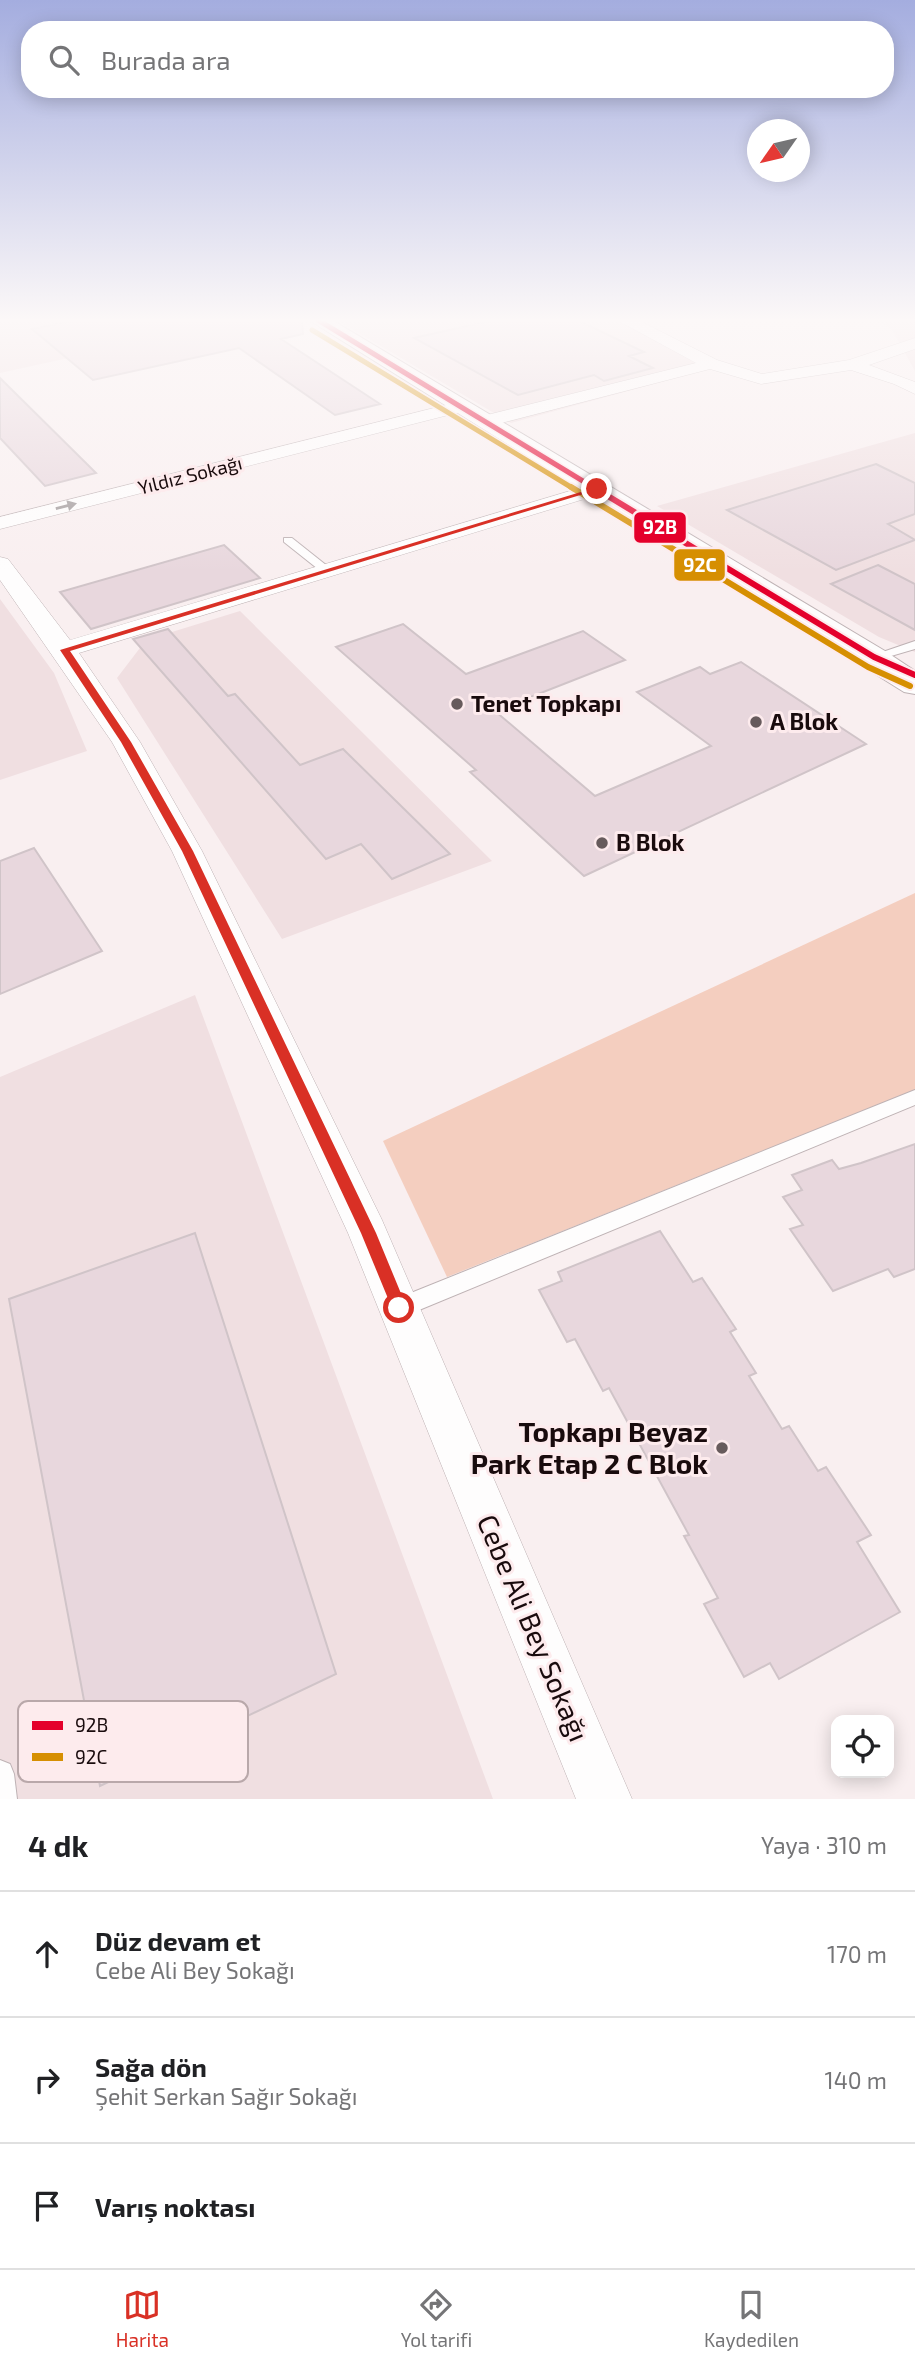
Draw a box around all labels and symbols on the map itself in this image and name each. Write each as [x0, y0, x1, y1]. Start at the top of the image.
north arrow [747, 119, 810, 182]
street label: Yıldız Sokağı [135, 450, 244, 499]
route end [581, 473, 612, 504]
one-way arrow [55, 500, 77, 511]
line badge: 92B [633, 511, 687, 544]
text: 92B [643, 515, 677, 538]
line badge: 92C [673, 548, 726, 582]
text: 92C [683, 553, 717, 576]
place label: Tenet Topkapı [471, 689, 621, 717]
marker: Tenet Topkapı [449, 696, 465, 712]
place label: A Blok [770, 707, 838, 735]
marker: A Blok [748, 714, 764, 730]
place label: B Blok [616, 828, 685, 856]
marker: B Blok [594, 835, 610, 851]
route start [383, 1292, 414, 1323]
place label: Topkapı Beyaz Park Etap 2 C Blok [471, 1414, 708, 1480]
marker: Topkapı Beyaz Park Etap 2 C Blok [714, 1440, 730, 1456]
street label: Cebe Ali Bey Sokağı [471, 1509, 597, 1746]
legend [18, 1701, 248, 1782]
text: 92B [75, 1713, 108, 1736]
text: 92C [75, 1745, 108, 1768]

